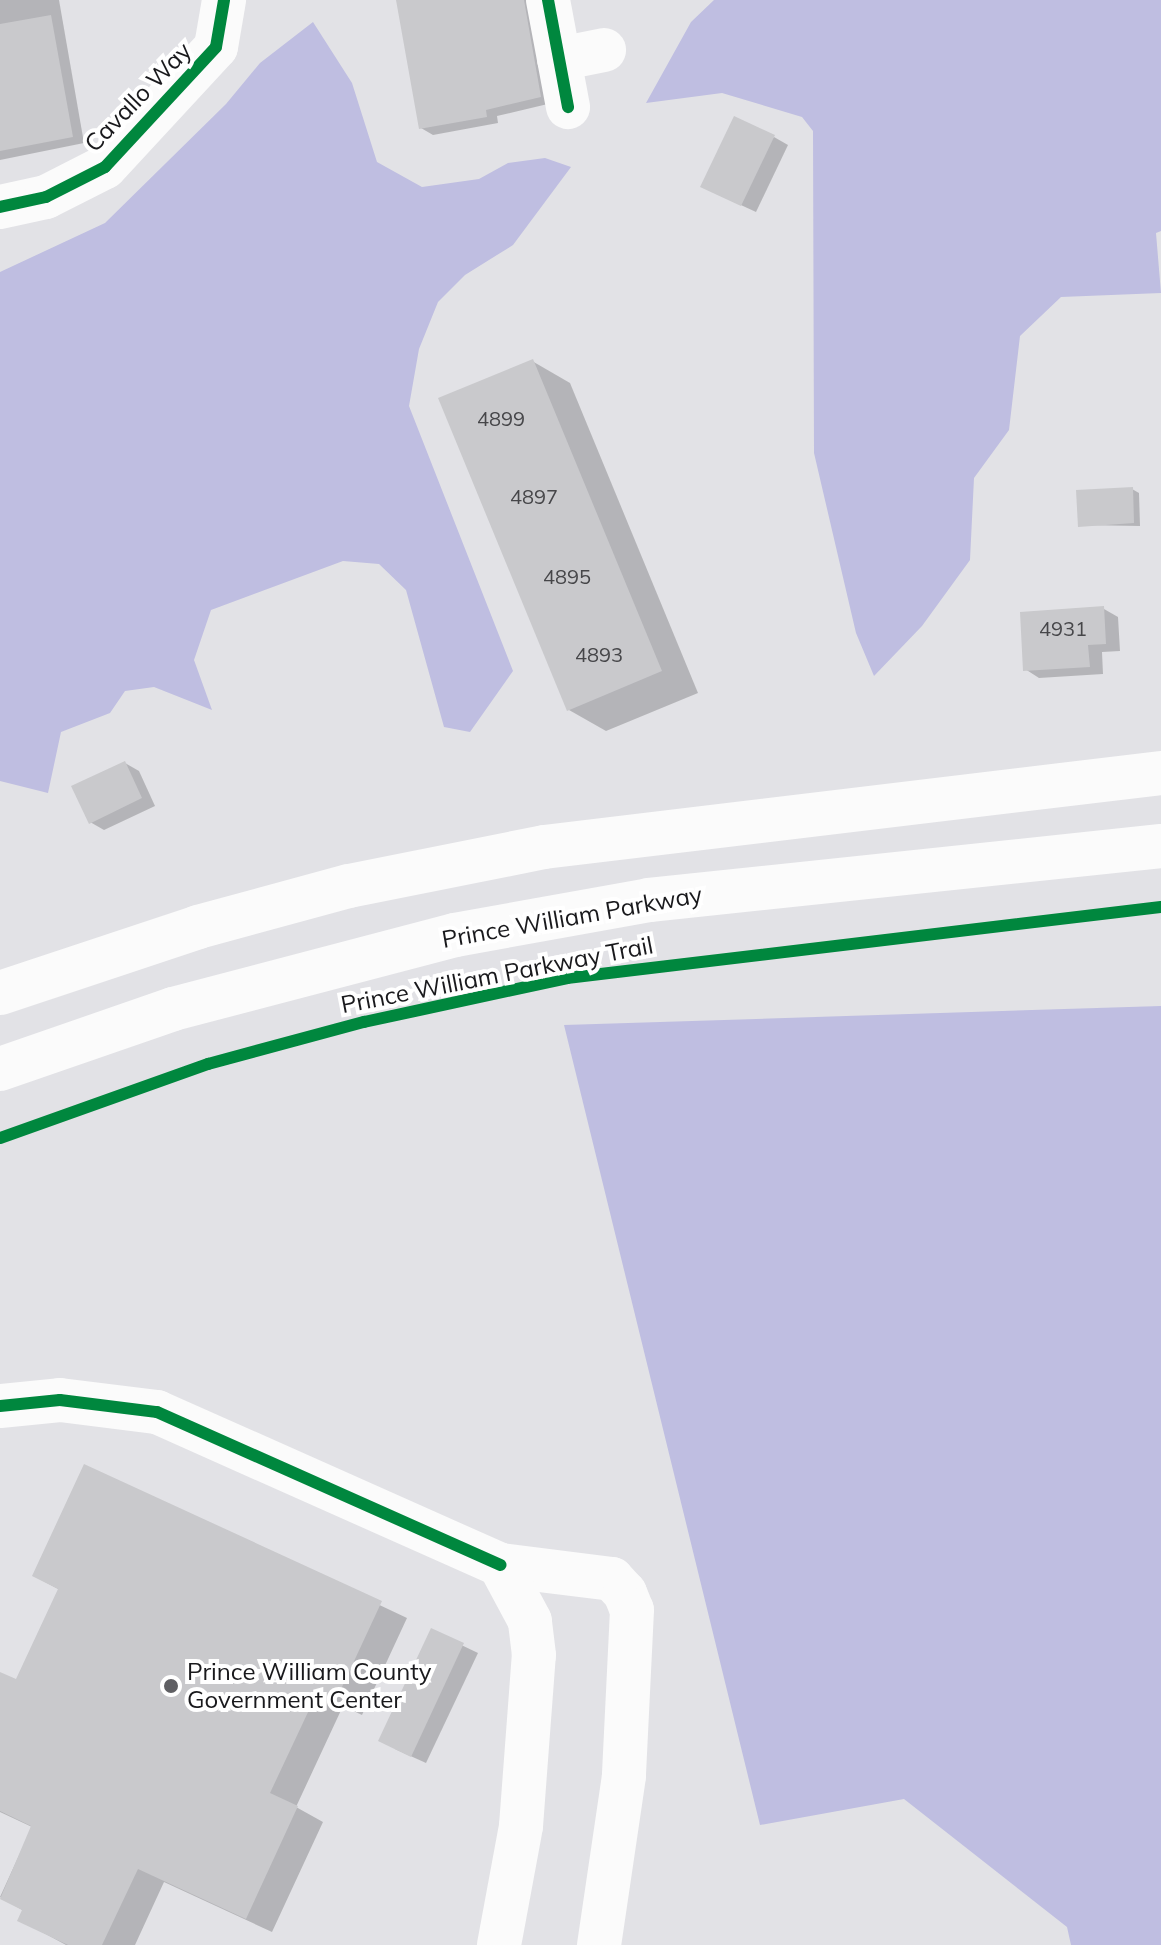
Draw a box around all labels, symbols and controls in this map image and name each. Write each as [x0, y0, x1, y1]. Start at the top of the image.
street label: Cavallo Way [79, 36, 197, 158]
house number: 4899 [477, 406, 525, 430]
house number: 4897 [510, 484, 558, 508]
house number: 4895 [543, 564, 591, 588]
house number: 4931 [1039, 616, 1087, 640]
house number: 4893 [575, 642, 623, 666]
street label: Prince William Parkway [440, 880, 704, 954]
street label: Prince William Parkway Trail [339, 931, 655, 1019]
place label: Prince William County Government Center [187, 1658, 432, 1714]
marker: Prince William County Government Center [162, 1677, 180, 1695]

